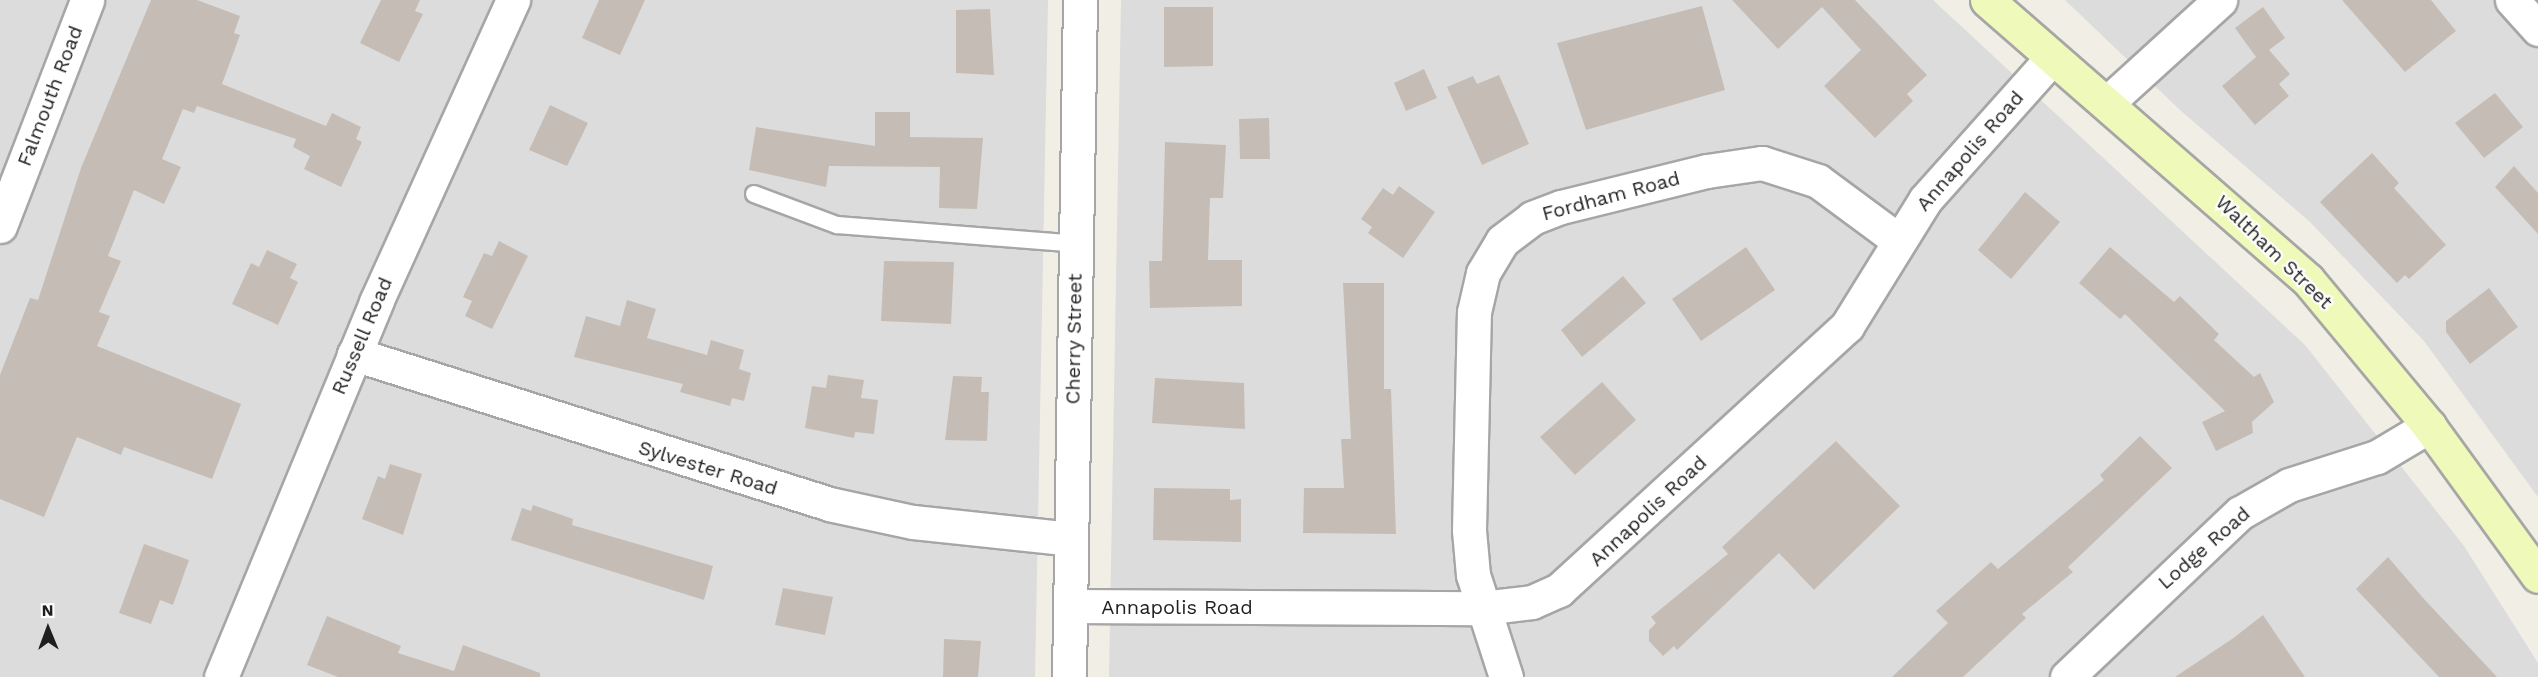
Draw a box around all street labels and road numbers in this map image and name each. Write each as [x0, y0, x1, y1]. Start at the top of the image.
street label: Falmouth Road [12, 22, 88, 170]
street label: Annapolis Road [1911, 86, 2029, 216]
street label: Fordham Road [1539, 166, 1683, 226]
street label: Waltham Street [2210, 190, 2338, 314]
street label: Russell Road [326, 273, 398, 399]
street label: Cherry Street [1061, 273, 1087, 405]
street label: Sylvester Road [635, 435, 781, 501]
street label: Annapolis Road [1584, 451, 1712, 571]
street label: Lodge Road [2153, 502, 2255, 594]
street label: Annapolis Road [1101, 595, 1253, 619]

